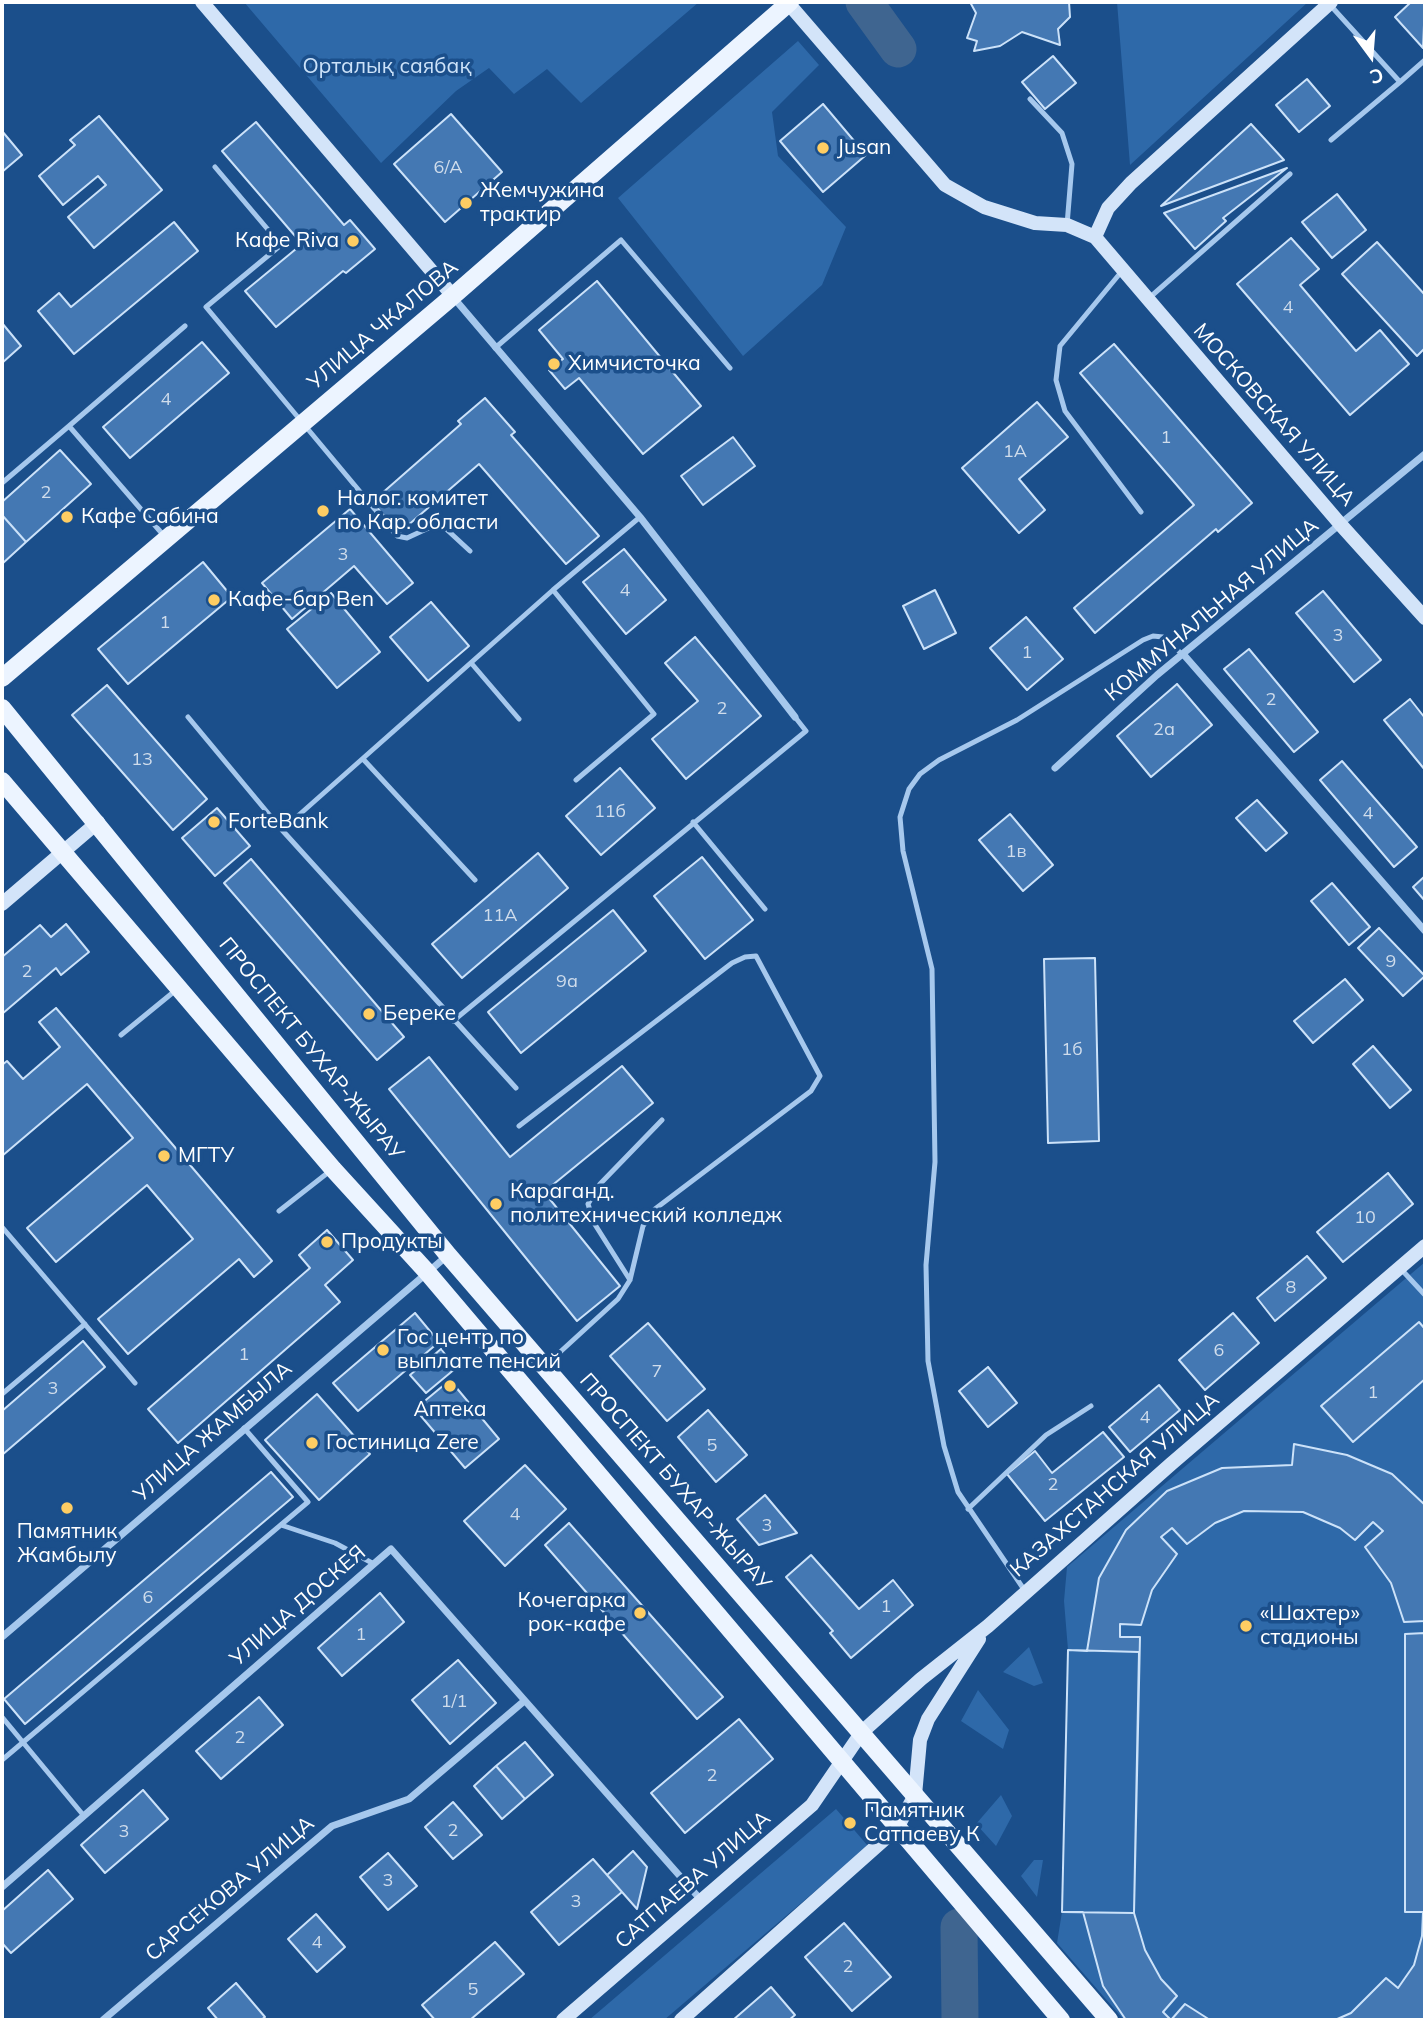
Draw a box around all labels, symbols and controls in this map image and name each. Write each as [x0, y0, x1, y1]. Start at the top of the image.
north arrow [1336, 21, 1406, 91]
park label: Орталық саябақ [302, 54, 472, 80]
text: С [1367, 63, 1386, 90]
place label: Jusan [837, 135, 891, 161]
marker: Jusan [815, 140, 831, 156]
house number: 6/А [434, 157, 462, 179]
place label: Жемчужина трактир [480, 178, 605, 228]
marker: Жемчужина трактир [458, 195, 474, 211]
place label: Кафе Riva [235, 228, 339, 254]
marker: Кафе Riva [345, 233, 361, 249]
street label: УЛИЦА ЧКАЛОВА [303, 255, 463, 395]
house number: 4 [1283, 297, 1293, 319]
street label: МОСКОВСКАЯ УЛИЦА [1188, 318, 1360, 512]
place label: Химчисточка [568, 351, 701, 377]
marker: Химчисточка [546, 356, 562, 372]
house number: 4 [161, 389, 171, 411]
house number: 1 [1161, 427, 1171, 449]
house number: 1А [1003, 441, 1027, 463]
house number: 2 [41, 482, 51, 504]
place label: Налог. комитет по Кар. области [337, 486, 498, 536]
marker: Налог. комитет по Кар. области [315, 503, 331, 519]
place label: Кафе Сабина [81, 504, 219, 530]
marker: Кафе Сабина [59, 509, 75, 525]
street label: КОММУНАЛЬНАЯ УЛИЦА [1100, 513, 1324, 707]
house number: 3 [338, 544, 348, 566]
house number: 4 [620, 580, 630, 602]
place label: Кафе-бар Ben [228, 587, 374, 613]
marker: Кафе-бар Ben [206, 592, 222, 608]
house number: 1 [160, 612, 170, 634]
house number: 3 [1333, 625, 1343, 647]
house number: 1 [1022, 642, 1032, 664]
house number: 2 [1266, 689, 1276, 711]
house number: 2 [717, 698, 727, 720]
house number: 2а [1153, 719, 1175, 741]
house number: 13 [131, 749, 153, 771]
house number: 11б [594, 801, 626, 823]
house number: 4 [1363, 803, 1373, 825]
place label: ForteBank [228, 809, 328, 835]
marker: ForteBank [206, 814, 222, 830]
house number: 1в [1006, 841, 1026, 863]
house number: 11А [483, 905, 517, 927]
street label: ПРОСПЕКТ БУХАР-ЖЫРАУ [213, 933, 409, 1165]
house number: 9 [1386, 951, 1396, 973]
house number: 2 [22, 961, 32, 983]
house number: 9а [556, 971, 578, 993]
place label: Береке [383, 1001, 456, 1027]
marker: Береке [361, 1006, 377, 1022]
house number: 1б [1061, 1039, 1083, 1061]
place label: МГТУ [178, 1143, 234, 1169]
marker: МГТУ [156, 1148, 172, 1164]
place label: Караганд. политехнический колледж [510, 1179, 782, 1229]
marker: Караганд. политехнический колледж [488, 1196, 504, 1212]
house number: 10 [1354, 1207, 1376, 1229]
place label: Продукты [341, 1229, 443, 1255]
marker: Продукты [319, 1234, 335, 1250]
house number: 8 [1286, 1277, 1296, 1299]
place label: Гос центр по выплате пенсий [397, 1325, 561, 1375]
house number: 6 [1214, 1340, 1224, 1362]
marker: Гос центр по выплате пенсий [375, 1342, 391, 1358]
house number: 1 [239, 1344, 249, 1366]
street label: УЛИЦА ЖАМБЫЛА [129, 1356, 297, 1508]
house number: 7 [652, 1361, 662, 1383]
street label: ПРОСПЕКТ БУХАР-ЖЫРАУ [574, 1368, 776, 1596]
house number: 3 [48, 1378, 58, 1400]
marker: Аптека [442, 1378, 458, 1394]
house number: 1 [1368, 1382, 1378, 1404]
street label: КАЗАХСТАНСКАЯ УЛИЦА [1005, 1387, 1225, 1583]
place label: Аптека [413, 1397, 487, 1423]
house number: 4 [1140, 1407, 1150, 1429]
place label: Гостиница Zere [326, 1430, 479, 1456]
marker: Гостиница Zere [304, 1435, 320, 1451]
house number: 5 [707, 1435, 717, 1457]
house number: 2 [1048, 1474, 1058, 1496]
marker: Памятник Жамбылу [59, 1500, 75, 1516]
house number: 4 [510, 1504, 520, 1526]
house number: 3 [762, 1515, 772, 1537]
place label: Памятник Жамбылу [17, 1519, 117, 1569]
street label: УЛИЦА ДОСКЕЯ [225, 1540, 371, 1672]
house number: 6 [143, 1587, 153, 1609]
place label: Кочегарка рок-кафе [518, 1588, 626, 1638]
house number: 1 [881, 1596, 891, 1618]
place label: «Шахтер» стадионы [1260, 1601, 1360, 1651]
marker: Кочегарка рок-кафе [632, 1605, 648, 1621]
marker: «Шахтер» стадионы [1238, 1618, 1254, 1634]
house number: 1 [356, 1624, 366, 1646]
house number: 1/1 [441, 1691, 467, 1713]
house number: 2 [235, 1727, 245, 1749]
house number: 2 [707, 1765, 717, 1787]
place label: Памятник Сатпаеву К [864, 1798, 980, 1848]
street label: САТПАЕВА УЛИЦА [610, 1806, 776, 1954]
street label: САРСЕКОВА УЛИЦА [141, 1811, 319, 1967]
marker: Памятник Сатпаеву К [842, 1815, 858, 1831]
house number: 2 [448, 1820, 458, 1842]
house number: 3 [119, 1821, 129, 1843]
house number: 3 [383, 1870, 393, 1892]
house number: 3 [571, 1891, 581, 1913]
house number: 4 [312, 1932, 322, 1954]
house number: 2 [843, 1956, 853, 1978]
house number: 5 [468, 1979, 478, 2001]

